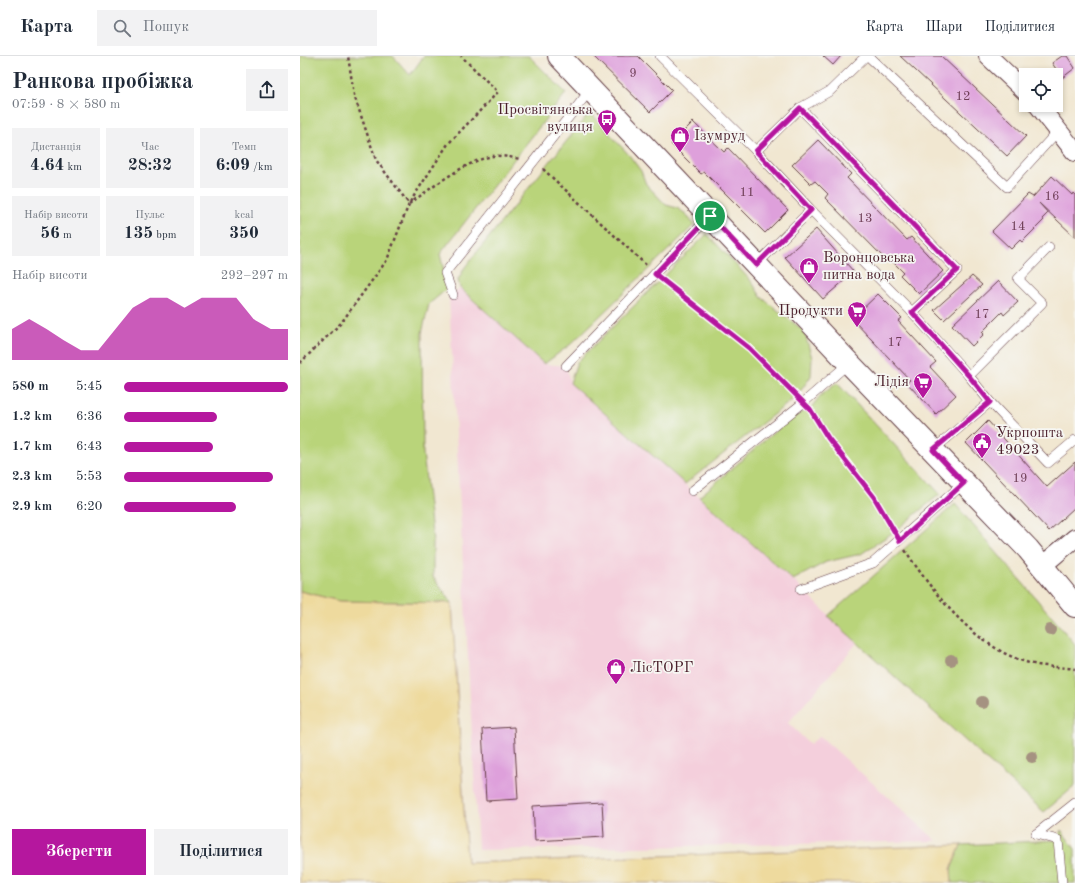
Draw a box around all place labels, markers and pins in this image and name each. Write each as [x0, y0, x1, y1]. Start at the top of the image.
place label: Просвітянська вулиця [497, 103, 594, 135]
bus stop icon: Просвітянська вулиця [596, 108, 618, 136]
shop icon: Ізумруд [669, 125, 691, 153]
place label: Ізумруд [694, 129, 746, 144]
pin [693, 199, 727, 233]
place label: Воронцовська питна вода [823, 251, 915, 283]
shop icon: Воронцовська питна вода [798, 256, 820, 284]
supermarket icon: Продукти [846, 300, 868, 328]
place label: Продукти [778, 304, 843, 319]
supermarket icon: Лідія [912, 371, 934, 399]
place label: Лідія [874, 375, 909, 390]
place label: Укрпошта 49023 [996, 426, 1064, 458]
public building icon: Укрпошта 49023 [971, 431, 993, 459]
shop icon: ЛісТОРГ [605, 657, 627, 685]
place label: ЛісТОРГ [630, 661, 693, 676]

